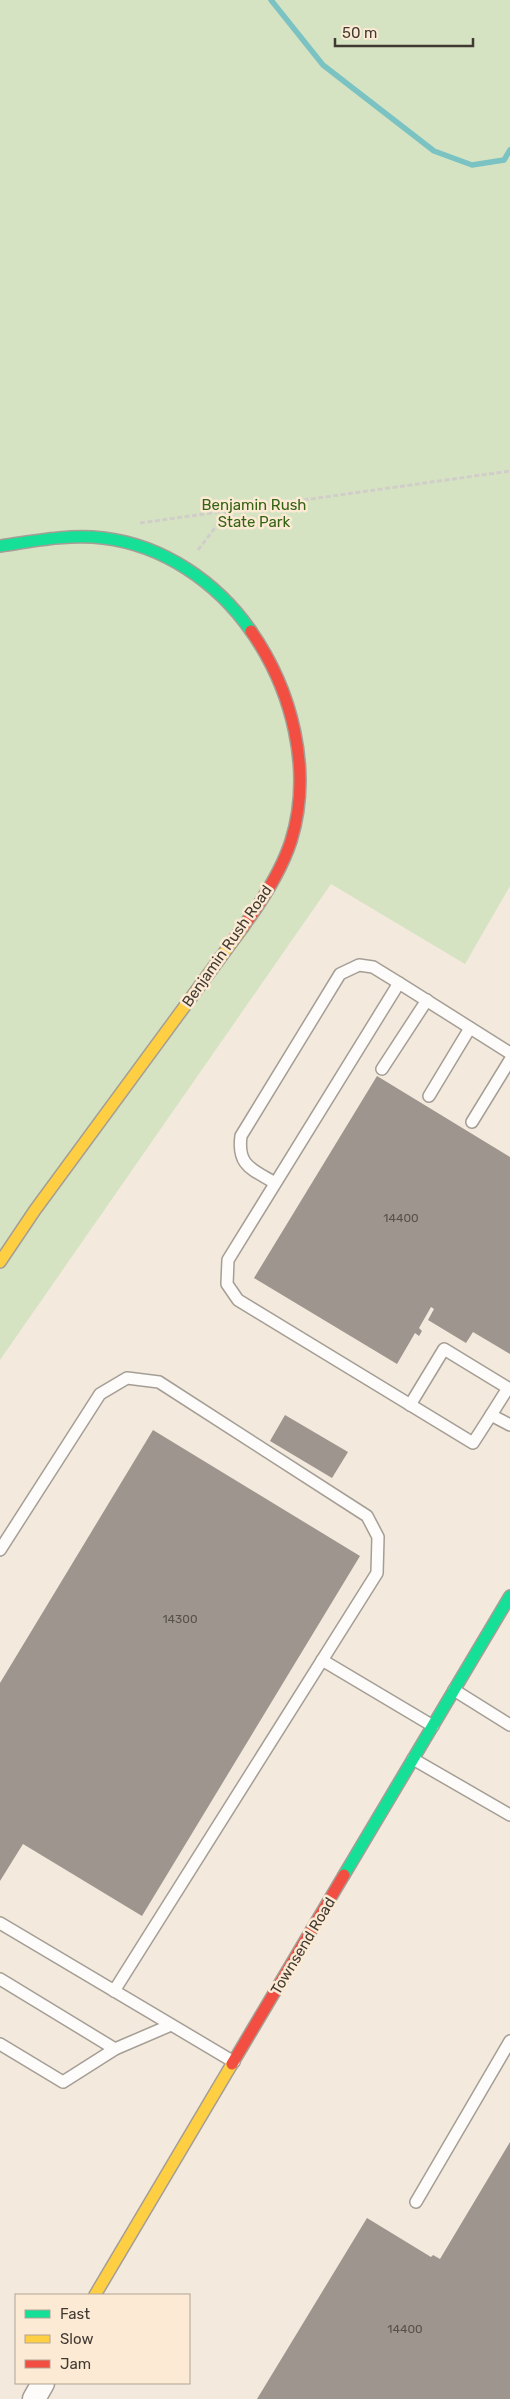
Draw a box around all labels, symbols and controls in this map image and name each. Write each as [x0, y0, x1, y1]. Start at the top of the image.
scale bar [335, 15, 472, 47]
text: 50 m [342, 24, 377, 42]
park label: Benjamin Rush State Park [202, 496, 306, 531]
street label: Benjamin Rush Road [178, 882, 276, 1010]
house number: 14400 [383, 1211, 419, 1225]
house number: 14300 [162, 1612, 198, 1626]
street label: Townsend Road [267, 1894, 339, 1998]
legend [15, 2294, 190, 2384]
text: Fast [60, 2305, 90, 2323]
house number: 14400 [387, 2322, 423, 2336]
text: Slow [60, 2330, 93, 2348]
text: Jam [60, 2355, 91, 2373]

